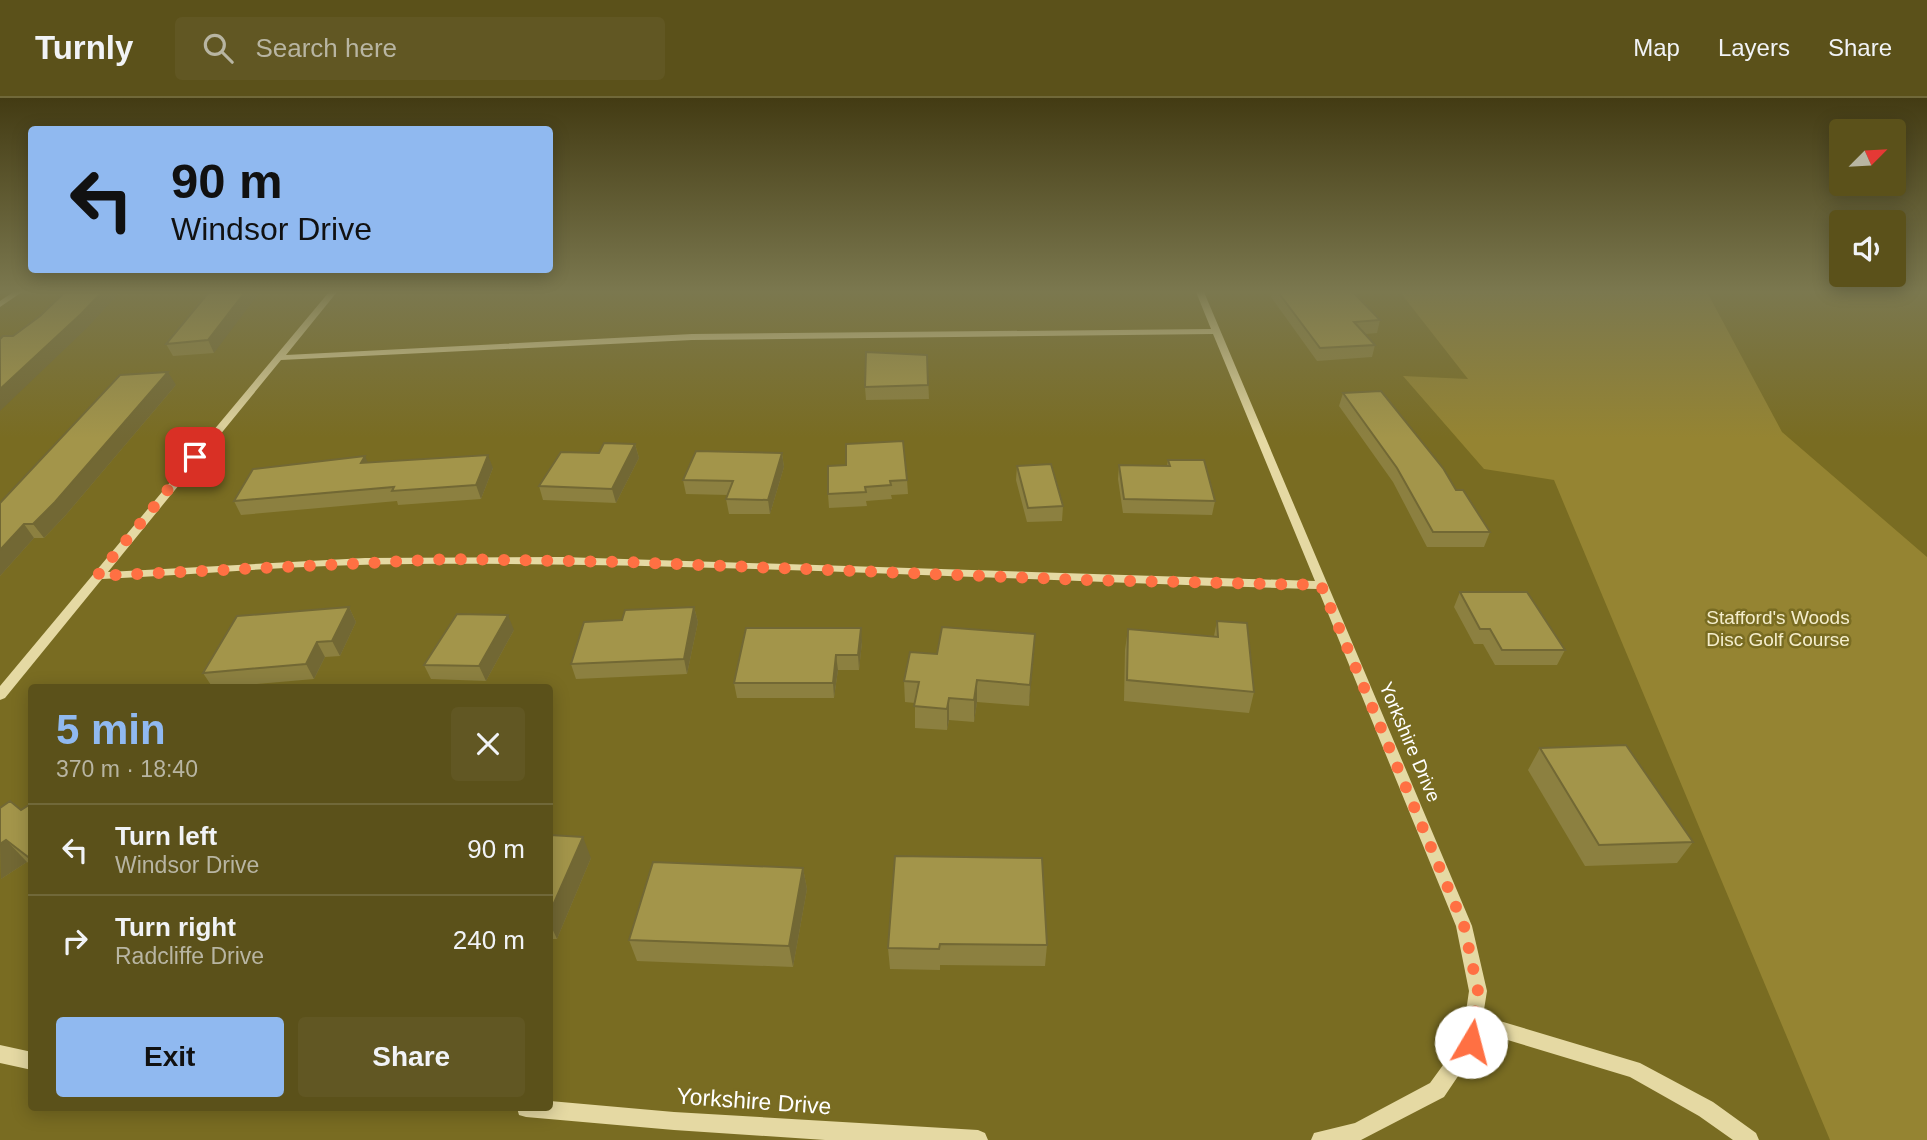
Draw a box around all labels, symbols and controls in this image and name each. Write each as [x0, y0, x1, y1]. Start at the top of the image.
search box [175, 17, 665, 80]
text: Turnly [35, 29, 133, 66]
icon: search [199, 29, 237, 67]
text: Search here [255, 33, 397, 63]
text: Map [1633, 34, 1680, 61]
text: Layers [1718, 34, 1790, 61]
text: Share [1828, 34, 1892, 61]
north arrow [1829, 119, 1906, 196]
map controls [1829, 119, 1906, 287]
icon: left [56, 154, 147, 245]
text: 90 m [171, 154, 283, 208]
button: sound [1829, 210, 1906, 287]
text: Windsor Drive [171, 211, 372, 247]
pin [165, 427, 225, 487]
icon: arrive [176, 438, 214, 476]
park label: Stafford's Woods Disc Golf Course [1706, 607, 1850, 650]
street label: Yorkshire Drive [1375, 679, 1445, 805]
text: 5 min [56, 706, 166, 753]
button: close [451, 707, 525, 781]
text: 370 m · 18:40 [56, 756, 198, 782]
text: Turn left [115, 821, 217, 851]
icon: left [56, 831, 94, 869]
text: 90 m [467, 834, 525, 864]
text: Windsor Drive [115, 852, 259, 878]
text: Turn right [115, 912, 236, 942]
icon: right [56, 922, 94, 960]
text: 240 m [453, 925, 525, 955]
text: Radcliffe Drive [115, 943, 264, 969]
position arrow [1434, 1005, 1508, 1079]
button: Exit [56, 1017, 284, 1097]
button: Share [298, 1017, 525, 1097]
street label: Yorkshire Drive [676, 1083, 832, 1119]

